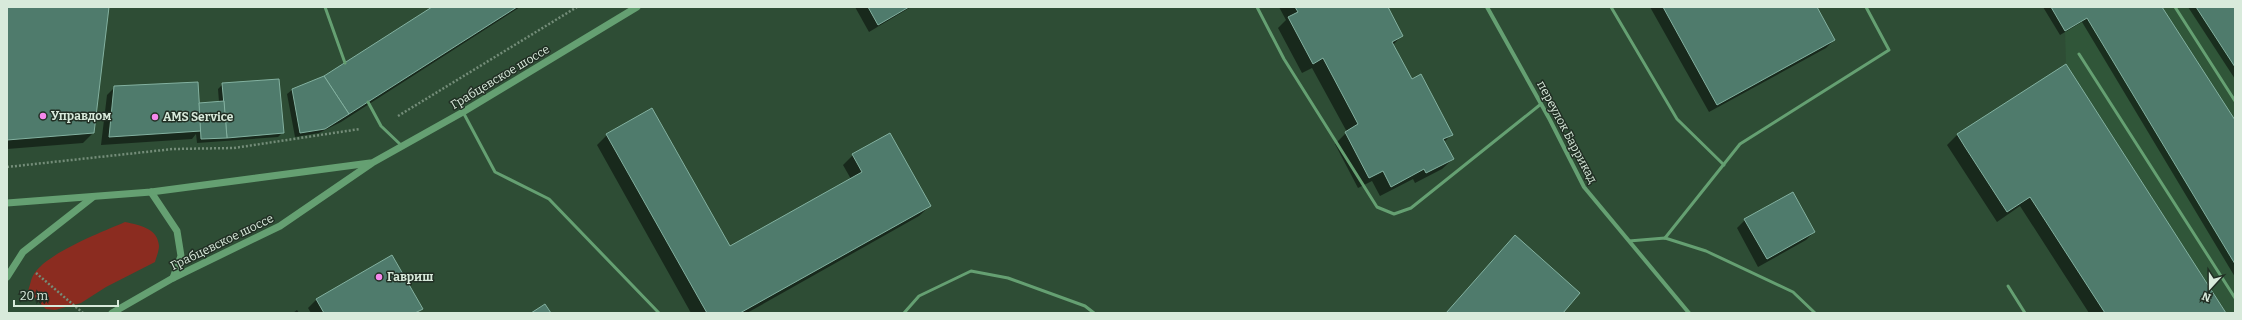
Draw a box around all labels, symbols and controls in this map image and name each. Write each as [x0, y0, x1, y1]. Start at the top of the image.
street label: Грабцевское шоссе [448, 42, 552, 112]
street label: переулок Баррикад [1534, 78, 1600, 186]
place label: Управдом [51, 109, 111, 123]
place label: AMS Service [163, 110, 234, 124]
marker: Управдом [38, 111, 48, 121]
marker: AMS Service [150, 112, 160, 122]
street label: Грабцевское шоссе [168, 211, 276, 273]
north arrow [2190, 268, 2230, 308]
place label: Гавриш [387, 270, 433, 284]
marker: Гавриш [374, 272, 384, 282]
scale bar [14, 282, 118, 308]
text: 20 m [20, 289, 49, 303]
text: N [2200, 289, 2213, 304]

